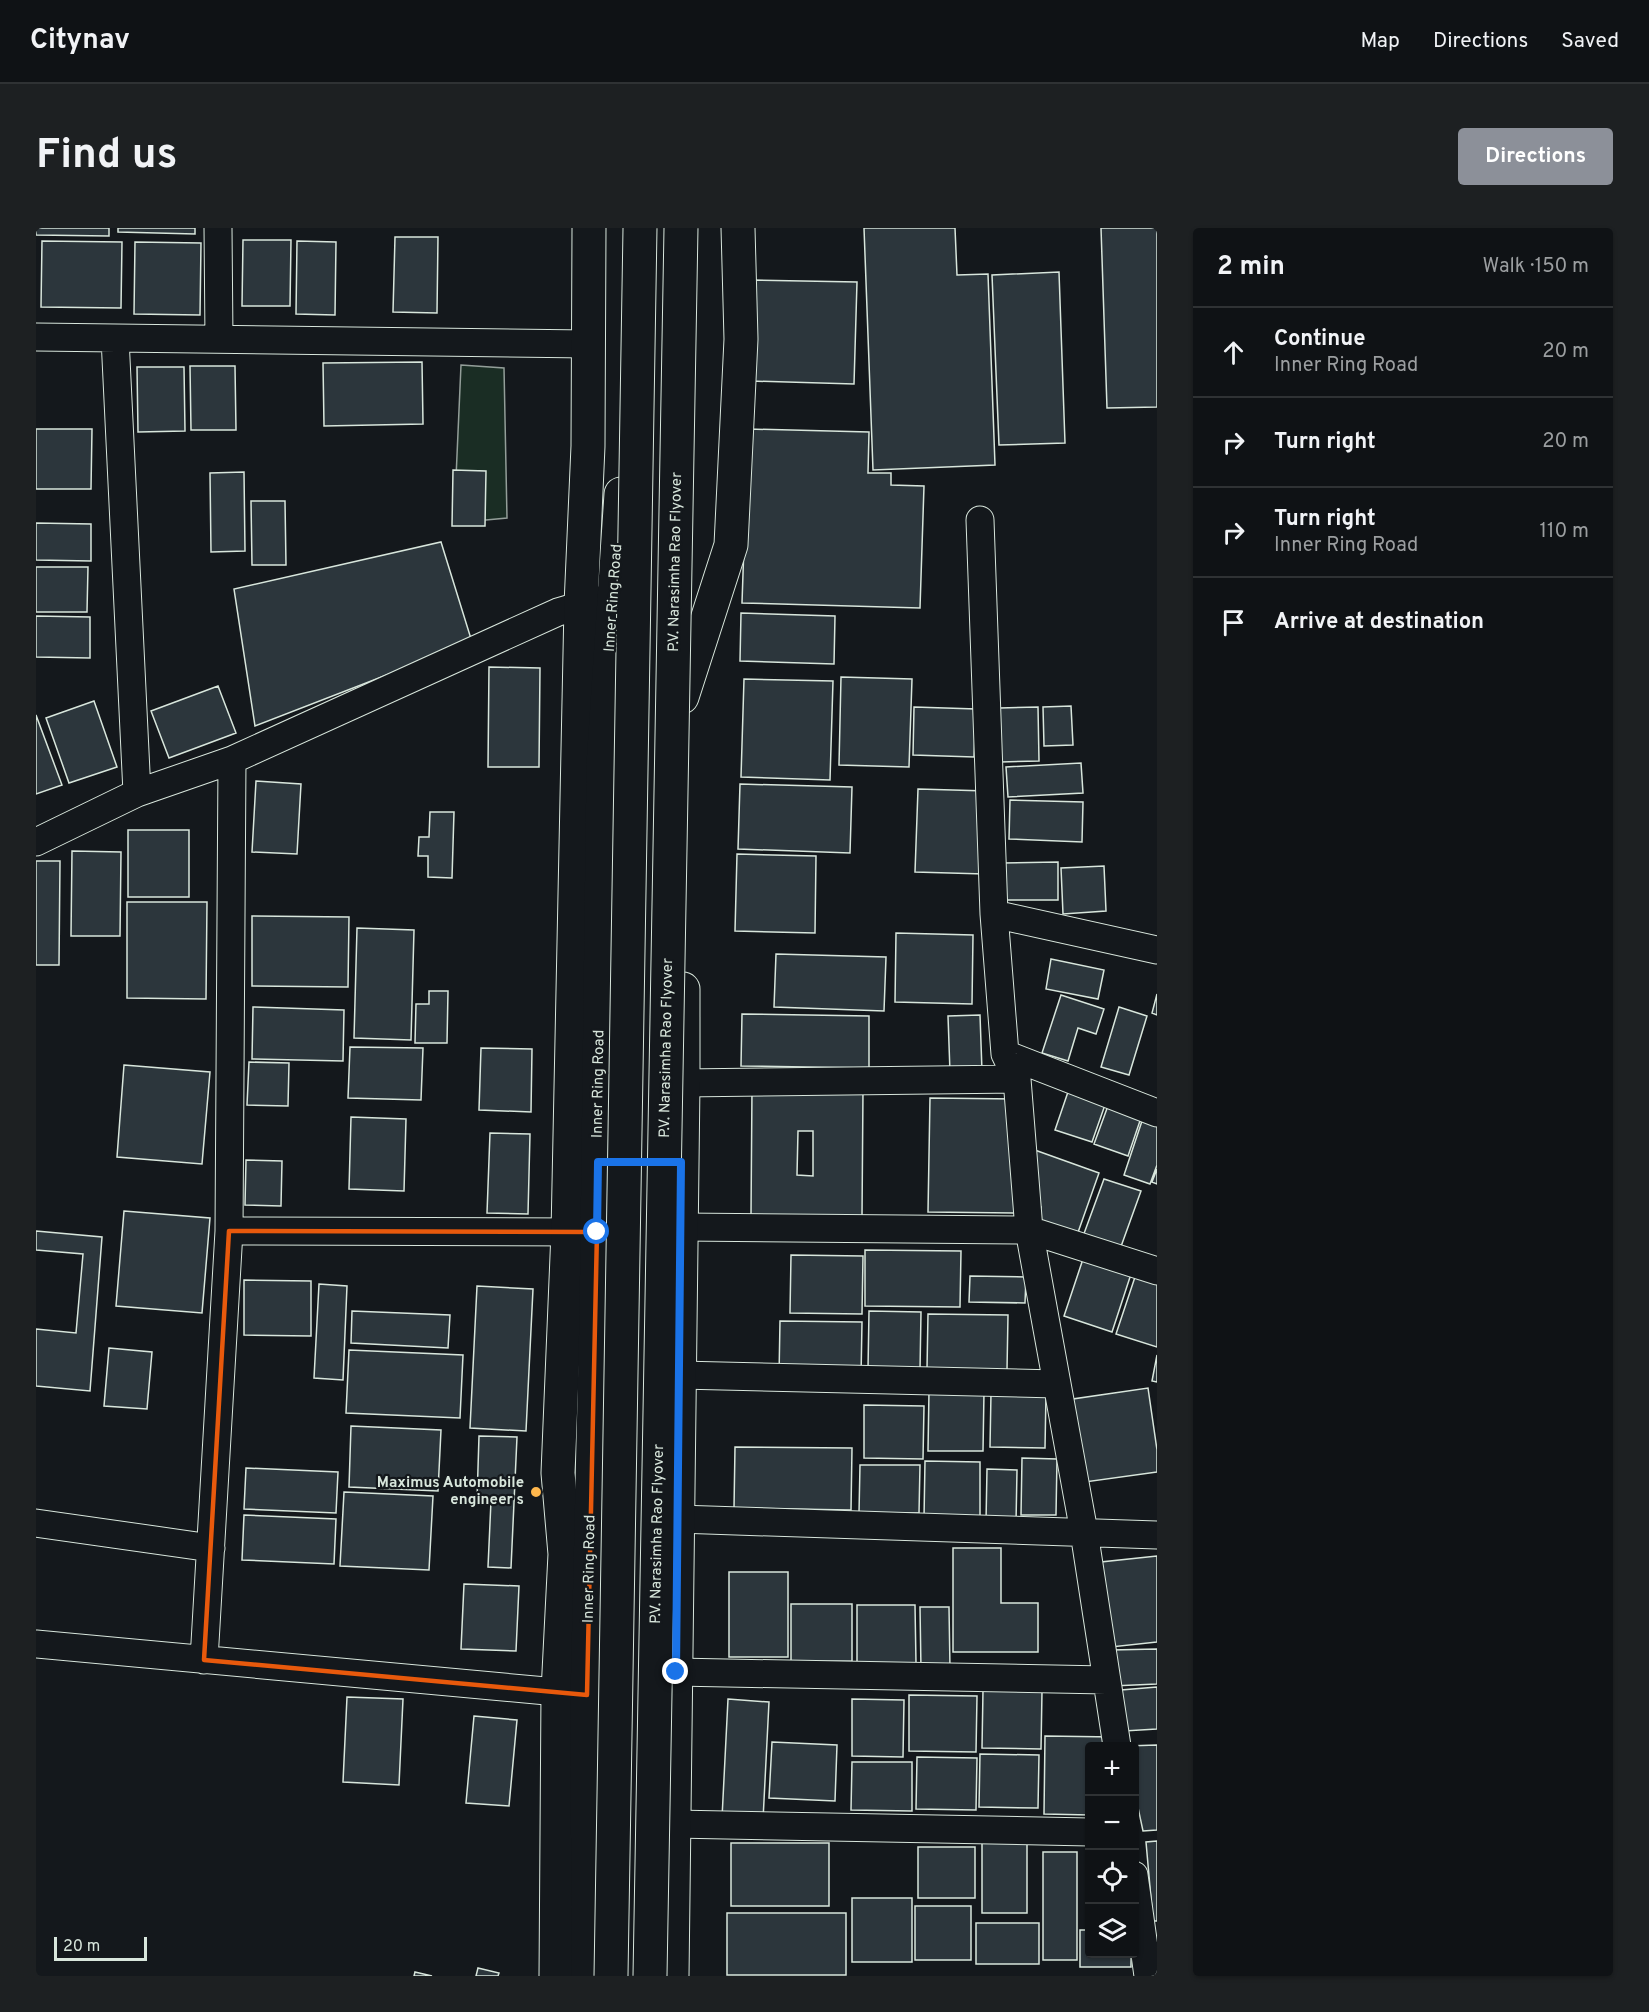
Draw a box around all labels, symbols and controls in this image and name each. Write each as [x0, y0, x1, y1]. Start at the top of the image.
text: Citynav [30, 23, 130, 59]
text: Map [1360, 28, 1400, 55]
text: Directions [1433, 28, 1528, 55]
text: Saved [1561, 28, 1619, 55]
button: Directions [1458, 128, 1613, 185]
text: Find us [36, 130, 177, 183]
text: 2 min [1217, 251, 1285, 284]
text: Walk · 150 m [1483, 254, 1589, 280]
text: Continue [1274, 326, 1365, 353]
icon: ahead [1217, 336, 1250, 369]
text: 20 m [1542, 339, 1589, 365]
text: Inner Ring Road [1274, 353, 1418, 379]
icon: right [1217, 426, 1250, 459]
text: Turn right [1274, 429, 1376, 456]
text: 20 m [1542, 429, 1589, 455]
street label: P.V. Narasimha Rao Flyover [665, 472, 687, 652]
text: Turn right [1274, 506, 1376, 533]
icon: right [1217, 516, 1250, 549]
text: 110 m [1540, 519, 1589, 545]
text: Inner Ring Road [1274, 533, 1418, 559]
street label: Inner Ring Road [601, 543, 627, 653]
icon: arrive [1217, 606, 1250, 639]
text: Arrive at destination [1274, 609, 1484, 636]
street label: P.V. Narasimha Rao Flyover [656, 958, 678, 1138]
street label: Inner Ring Road [589, 1030, 609, 1138]
route start [583, 1218, 609, 1244]
street label: P.V. Narasimha Rao Flyover [647, 1444, 669, 1624]
place label: Maximus Automobile engineer s [377, 1474, 524, 1510]
marker: Maximus Automobile engineer s [529, 1485, 543, 1499]
street label: Inner Ring Road [580, 1515, 600, 1623]
route end [662, 1658, 688, 1684]
map controls [1085, 1742, 1139, 1958]
button: + [1085, 1742, 1139, 1796]
button: − [1085, 1796, 1139, 1850]
button: locate [1085, 1850, 1139, 1904]
button: layers [1085, 1904, 1139, 1958]
scale bar [54, 1934, 147, 1962]
text: 20 m [63, 1937, 100, 1957]

